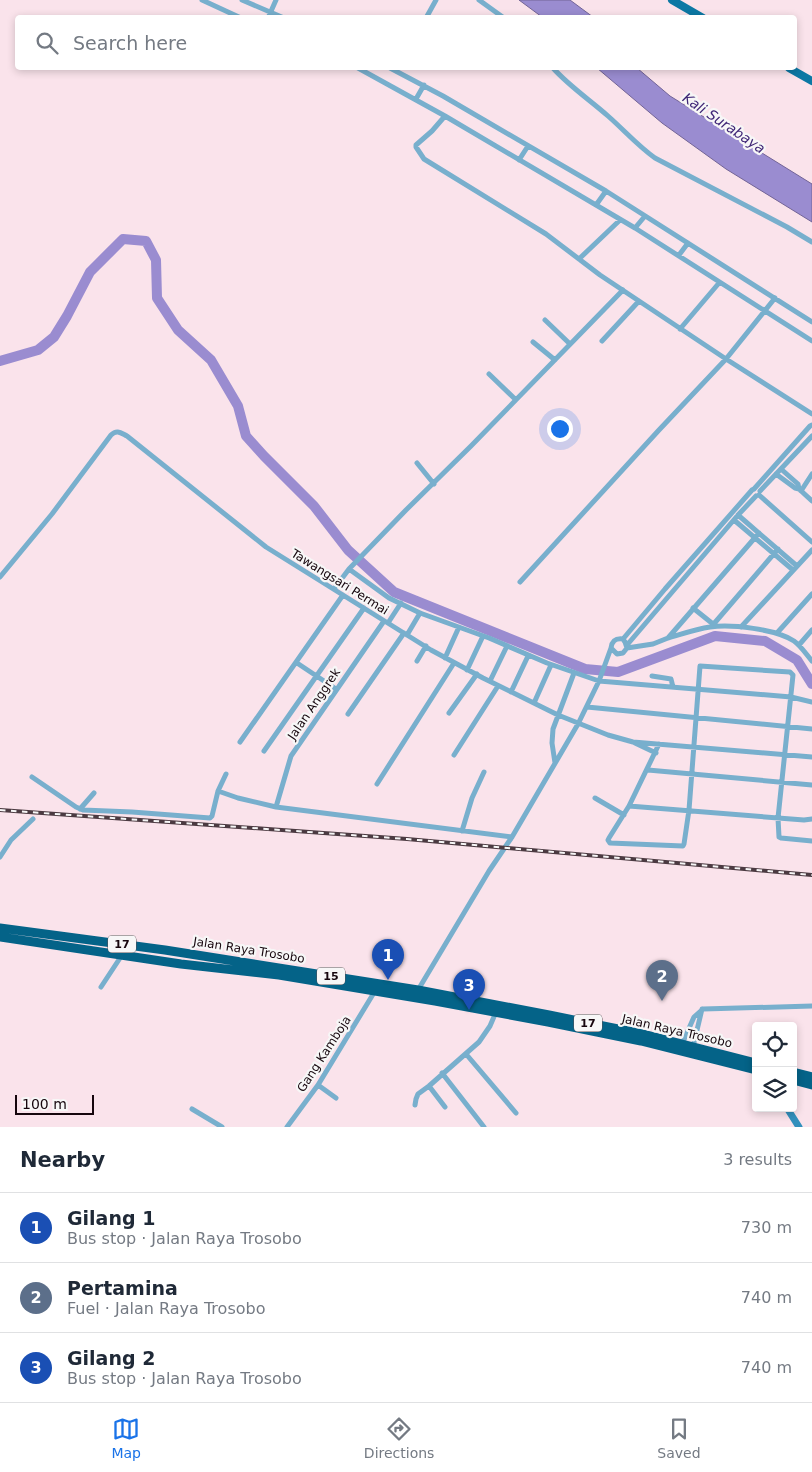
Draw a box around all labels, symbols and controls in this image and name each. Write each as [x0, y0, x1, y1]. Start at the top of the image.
search box [15, 15, 797, 70]
icon: search [33, 29, 61, 57]
text: Search here [73, 32, 187, 54]
water label: Kali Surabaya [680, 90, 768, 156]
your location [547, 416, 573, 442]
street label: Tawangsari Permai [288, 546, 391, 618]
street label: Jalan Anggrek [284, 666, 343, 743]
street label: Jalan Raya Trosobo [191, 934, 306, 966]
road number: 17 [108, 936, 136, 952]
pin: 1 [372, 939, 404, 980]
pin: 2 [646, 960, 678, 1001]
road number: 15 [317, 968, 345, 984]
pin: 3 [453, 969, 485, 1010]
street label: Jalan Raya Trosobo [619, 1011, 734, 1051]
street label: Gang Kamboja [294, 1013, 354, 1095]
road number: 17 [574, 1014, 602, 1032]
map controls [752, 1022, 797, 1112]
button: locate [752, 1022, 797, 1067]
button: layers [752, 1067, 797, 1112]
scale bar [15, 1092, 94, 1115]
text: 100 m [22, 1096, 67, 1112]
text: Nearby [20, 1148, 105, 1172]
text: 3 results [723, 1150, 792, 1169]
text: Gilang 1 [67, 1207, 155, 1229]
text: 1 [30, 1218, 42, 1237]
text: 730 m [741, 1218, 792, 1237]
text: Bus stop · Jalan Raya Trosobo [67, 1229, 302, 1248]
text: Pertamina [67, 1277, 178, 1299]
text: 2 [30, 1288, 42, 1307]
text: 740 m [741, 1288, 792, 1307]
text: Fuel · Jalan Raya Trosobo [67, 1299, 265, 1318]
text: Gilang 2 [67, 1347, 155, 1369]
text: 3 [30, 1358, 42, 1377]
text: 740 m [741, 1358, 792, 1377]
text: Bus stop · Jalan Raya Trosobo [67, 1369, 302, 1388]
tab: Map [111, 1415, 141, 1461]
tab: Directions [364, 1415, 434, 1461]
tab: Saved [657, 1415, 701, 1461]

